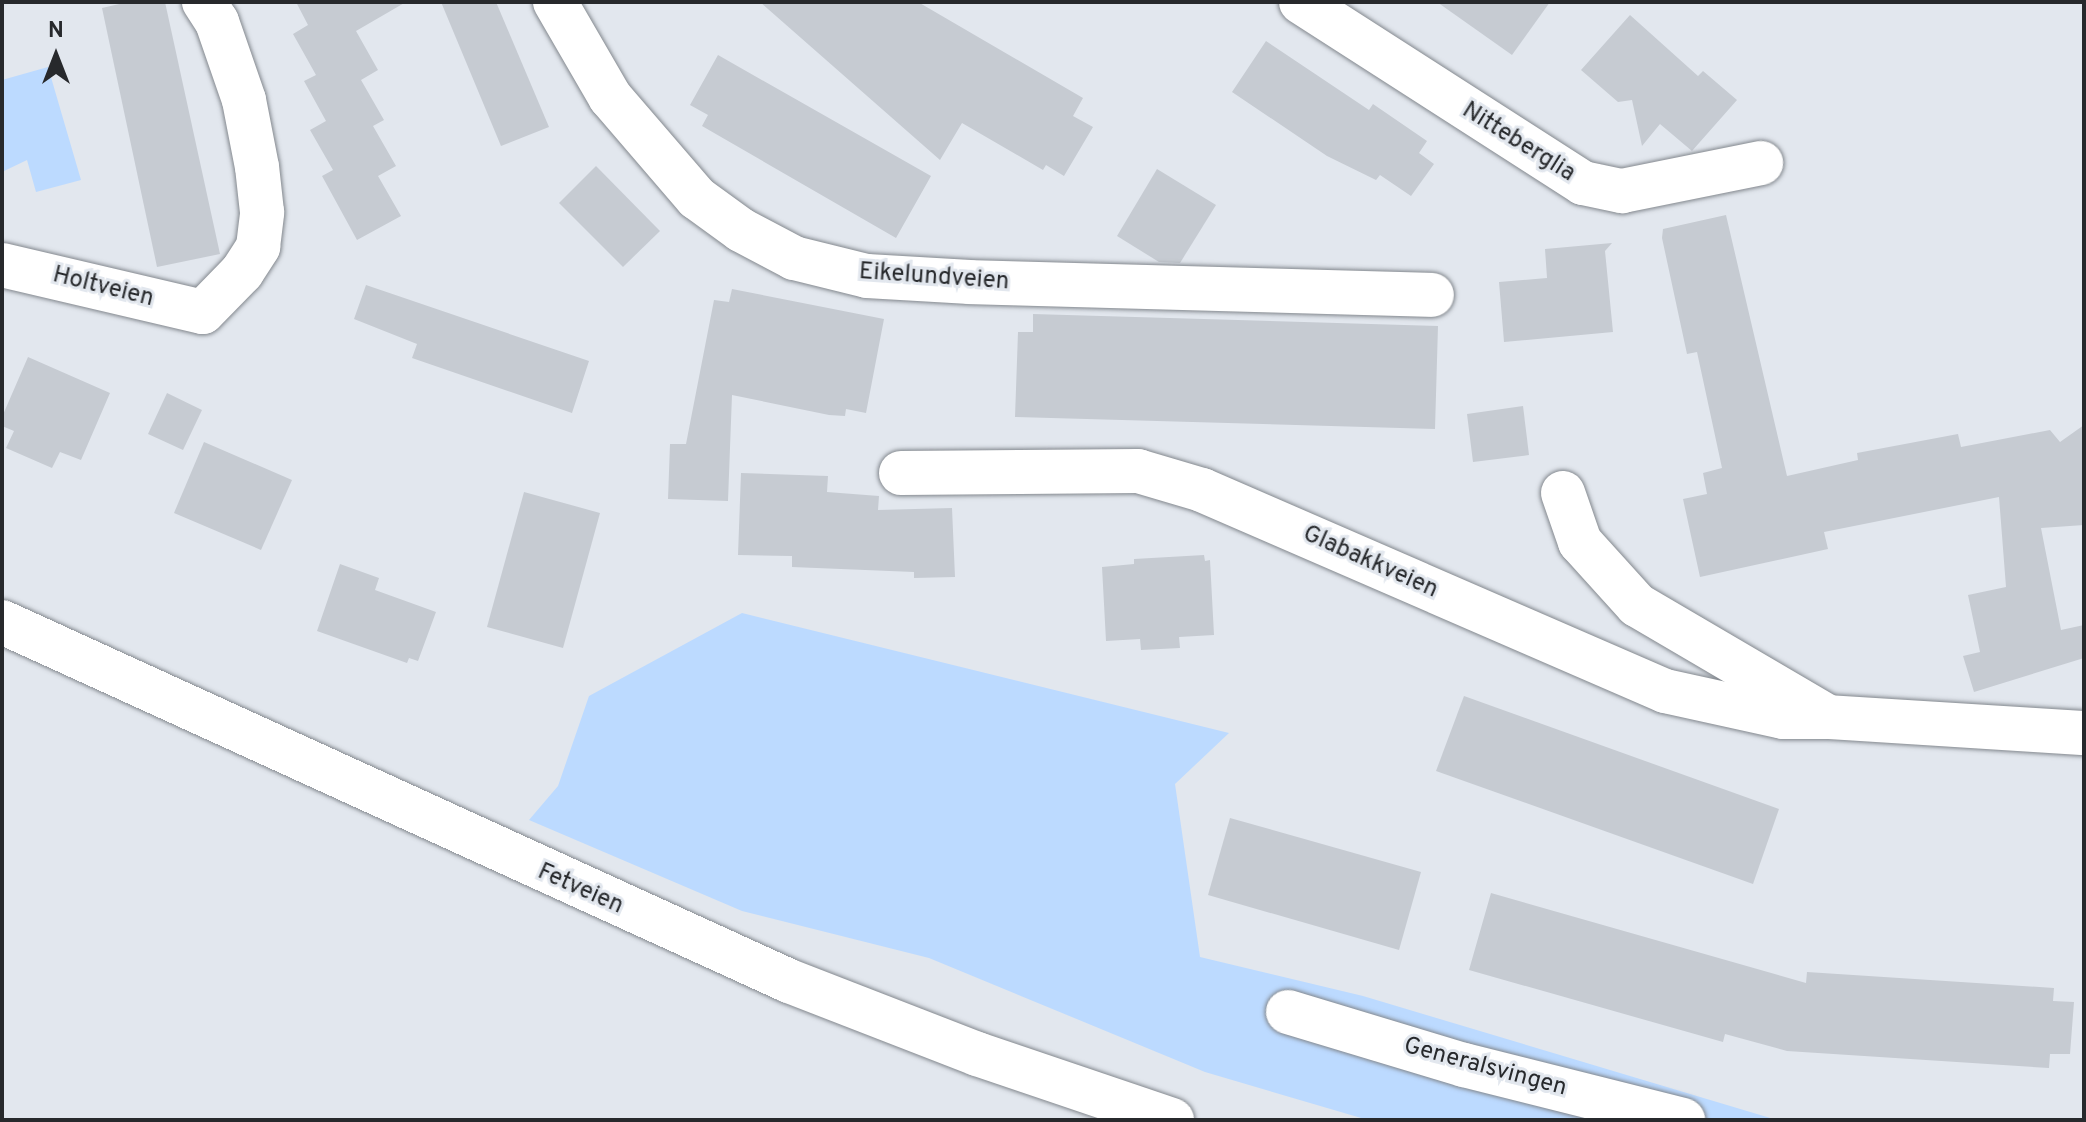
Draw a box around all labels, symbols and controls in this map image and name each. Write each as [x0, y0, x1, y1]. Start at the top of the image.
north arrow [16, 16, 96, 96]
text: N [48, 18, 64, 45]
street label: Nitteberglia [1456, 97, 1580, 189]
street label: Eikelundveien [858, 258, 1010, 298]
street label: Holtveien [50, 262, 156, 314]
street label: Glabakkveien [1298, 520, 1442, 606]
street label: Fetveien [533, 858, 627, 922]
street label: Generalsvingen [1400, 1032, 1570, 1104]

